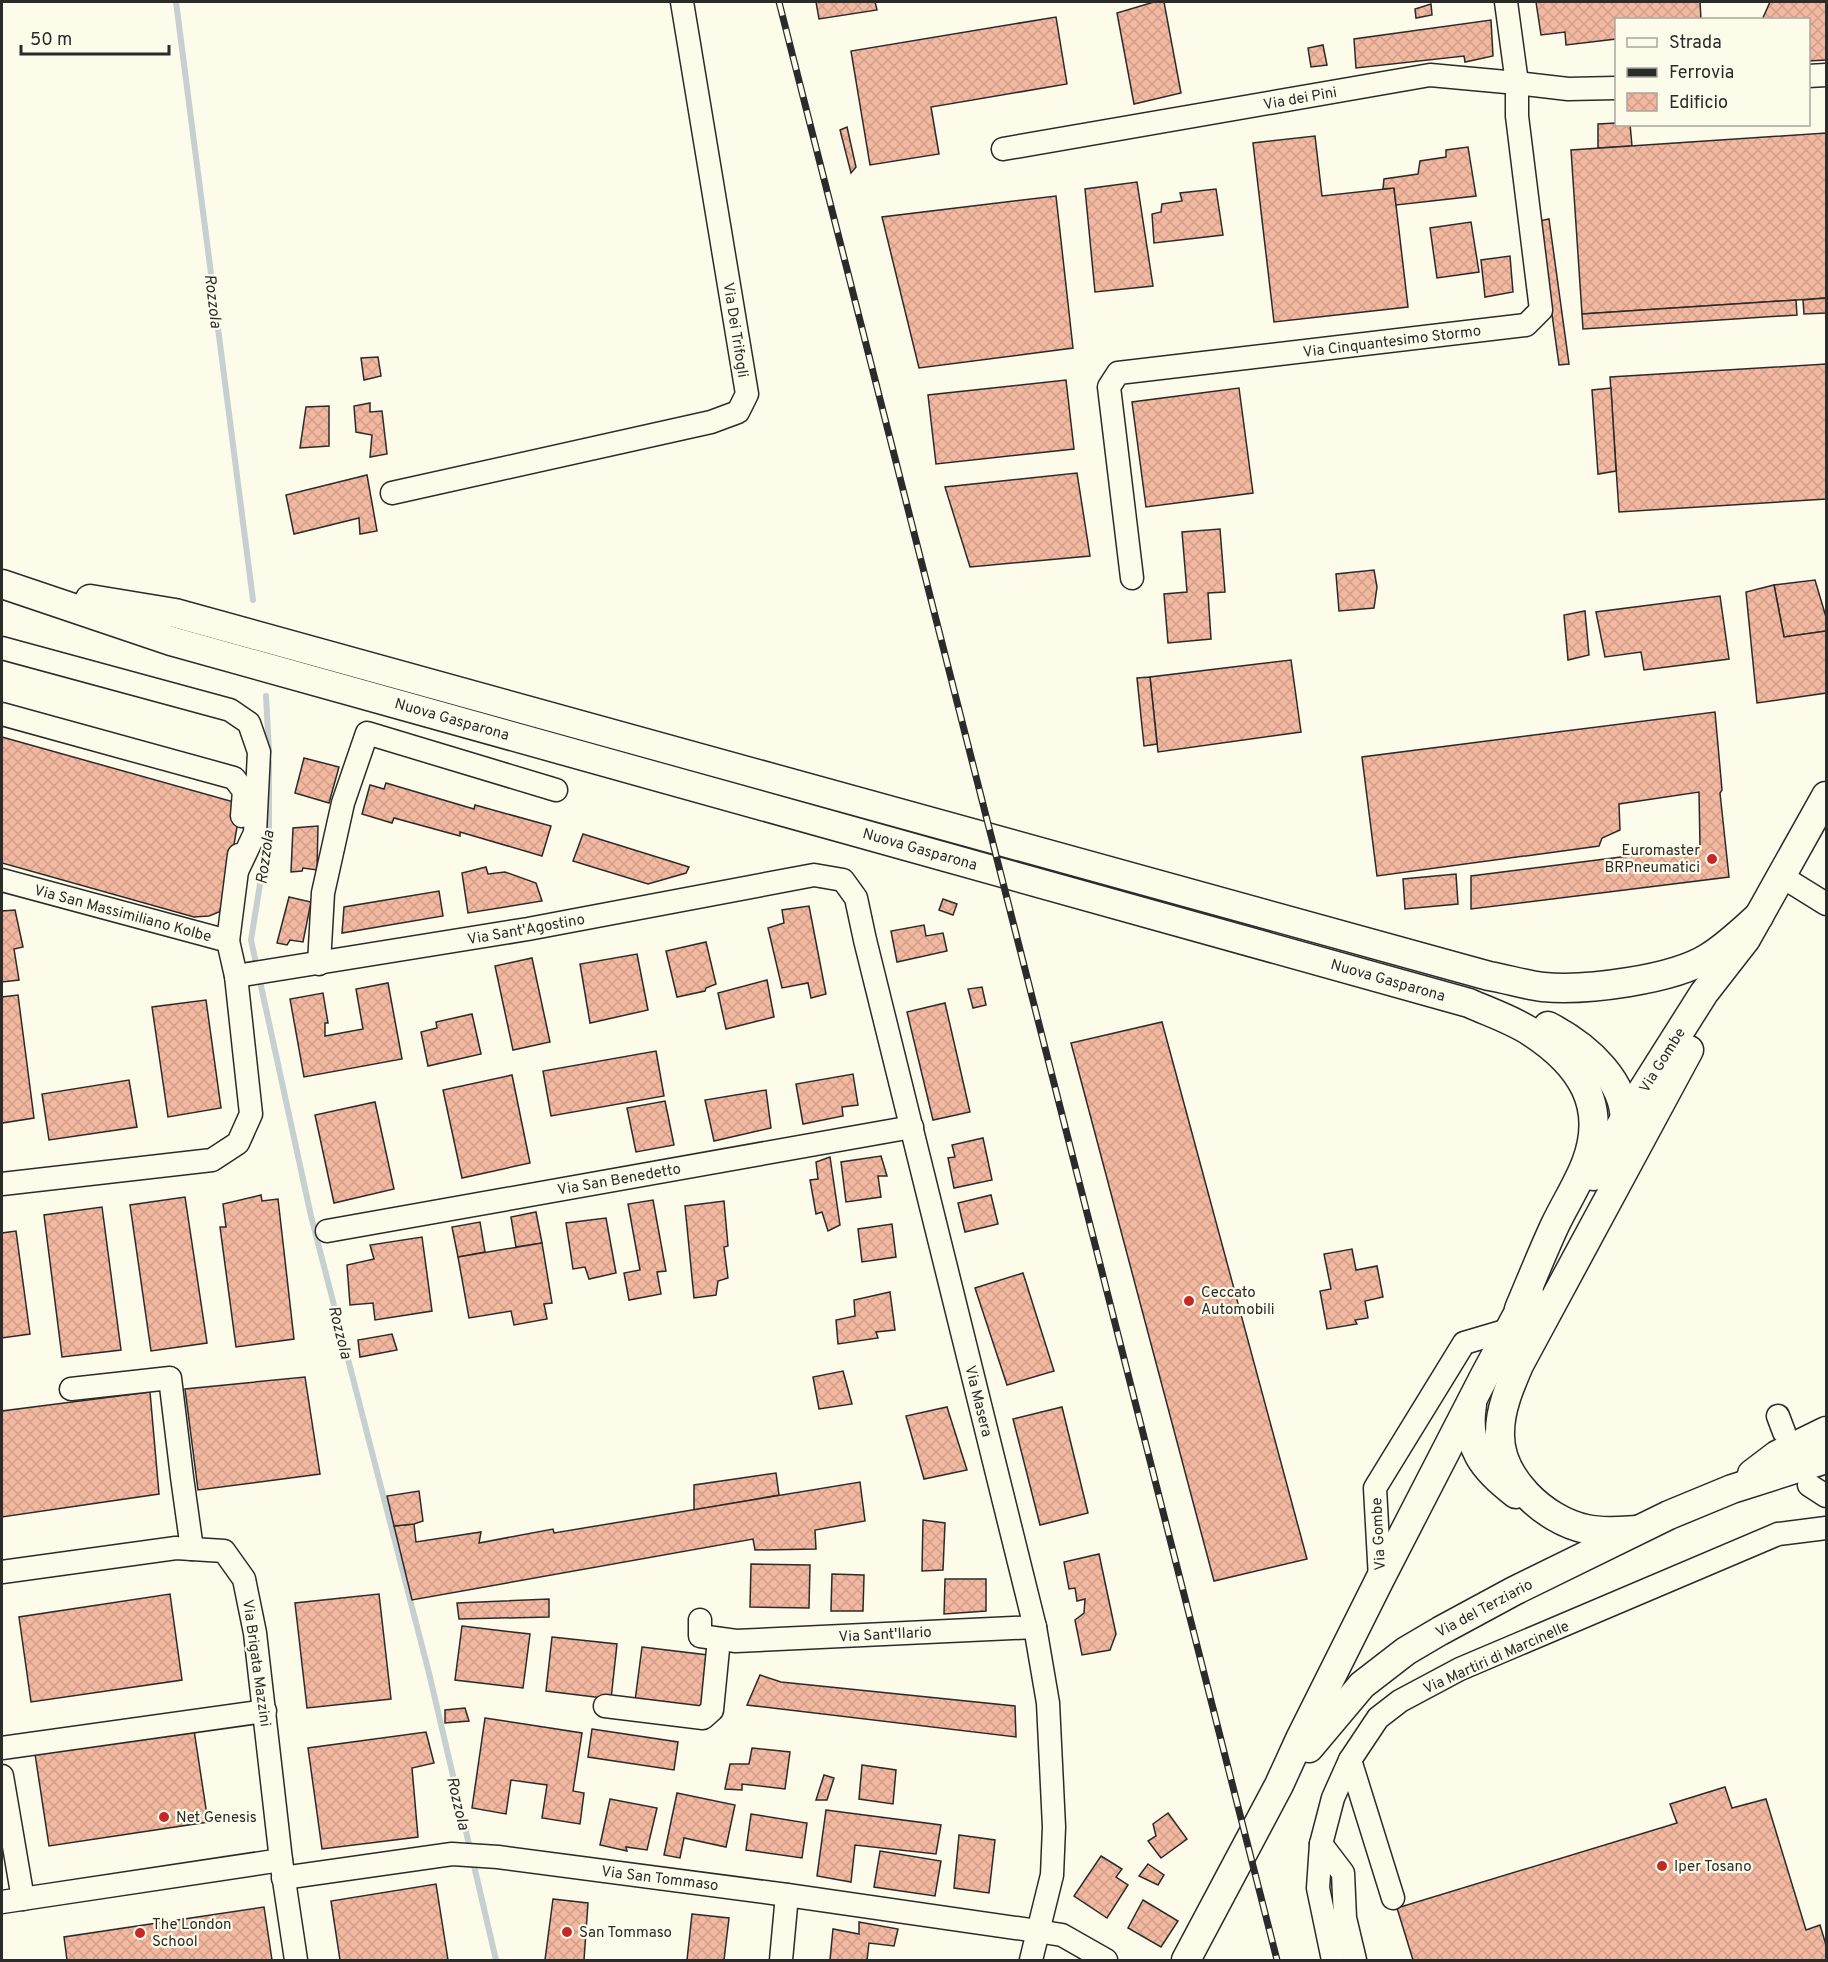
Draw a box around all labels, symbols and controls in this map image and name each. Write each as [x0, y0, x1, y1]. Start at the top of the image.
scale bar [21, 18, 170, 56]
legend [1615, 18, 1810, 126]
text: 50 m [30, 29, 72, 52]
text: Strada [1669, 32, 1722, 55]
text: Ferrovia [1669, 62, 1734, 85]
street label: Via dei Pini [1262, 84, 1339, 115]
text: Edificio [1669, 92, 1728, 115]
water label: Rozzola [199, 273, 225, 330]
street label: Via Dei Trifogli [718, 281, 751, 379]
street label: Via Cinquantesimo Stormo [1302, 322, 1482, 363]
street label: Nuova Gasparona [392, 695, 511, 746]
street label: Nuova Gasparona [860, 825, 979, 876]
water label: Rozzola [252, 828, 280, 885]
place label: Euromaster BRPneumatici [1605, 842, 1700, 878]
marker: Euromaster BRPneumatici [1705, 852, 1719, 866]
street label: Via San Massimiliano Kolbe [32, 882, 213, 947]
street label: Via Sant'Agostino [466, 911, 586, 950]
street label: Nuova Gasparona [1328, 956, 1447, 1007]
street label: Via Gombe [1636, 1025, 1691, 1097]
street label: Via San Benedetto [556, 1160, 682, 1201]
place label: Ceccato Automobili [1201, 1284, 1275, 1320]
marker: Ceccato Automobili [1182, 1294, 1196, 1308]
water label: Rozzola [323, 1304, 355, 1362]
street label: Via Masera [959, 1364, 996, 1439]
street label: Via Gombe [1368, 1497, 1391, 1571]
street label: Via del Terziario [1433, 1576, 1536, 1643]
street label: Via Brigata Mazzini [237, 1598, 274, 1728]
street label: Via Martiri di Marcinelle [1421, 1618, 1573, 1699]
street label: Via Sant'Ilario [838, 1624, 932, 1647]
water label: Rozzola [441, 1775, 473, 1833]
place label: Net Genesis [176, 1809, 257, 1828]
marker: Net Genesis [157, 1810, 171, 1824]
place label: Iper Tosano [1674, 1858, 1752, 1877]
marker: Iper Tosano [1655, 1859, 1669, 1873]
street label: Via San Tommaso [600, 1863, 720, 1896]
place label: The London School [152, 1916, 232, 1952]
place label: San Tommaso [579, 1924, 672, 1943]
marker: San Tommaso [560, 1925, 574, 1939]
marker: The London School [133, 1926, 147, 1940]

